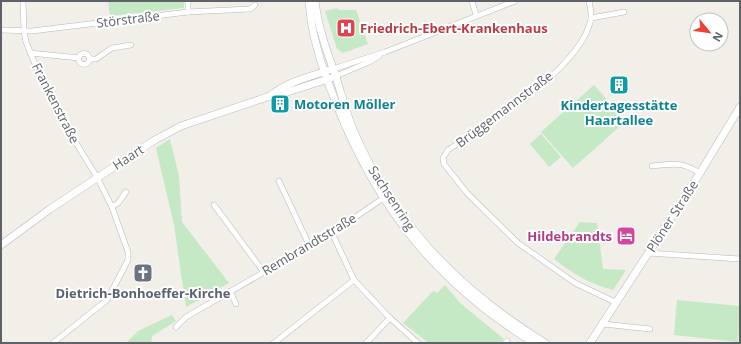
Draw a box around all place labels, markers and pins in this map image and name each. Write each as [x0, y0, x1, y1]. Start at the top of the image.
hospital icon: Friedrich-Ebert-Krankenhaus [335, 17, 357, 39]
place label: Friedrich-Ebert-Krankenhaus [360, 19, 548, 37]
building icon: Kindertagesstätte Haartallee [608, 74, 630, 96]
building icon: Motoren Möller [269, 93, 291, 115]
place label: Motoren Möller [294, 95, 395, 113]
place label: Kindertagesstätte Haartallee [561, 96, 678, 129]
hotel icon: Hildebrandts [615, 225, 637, 247]
place label: Hildebrandts [527, 227, 612, 245]
church icon: Dietrich-Bonhoeffer-Kirche [132, 262, 154, 284]
place label: Dietrich-Bonhoeffer-Kirche [55, 284, 231, 302]

